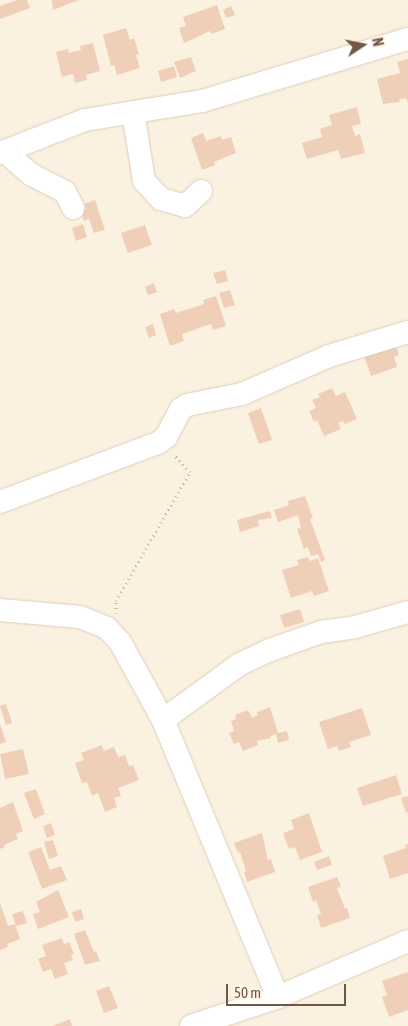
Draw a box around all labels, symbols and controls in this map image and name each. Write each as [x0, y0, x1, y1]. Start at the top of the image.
north arrow [338, 20, 388, 70]
text: N [369, 37, 386, 48]
scale bar [228, 974, 348, 1006]
text: 50 m [234, 984, 261, 1001]

